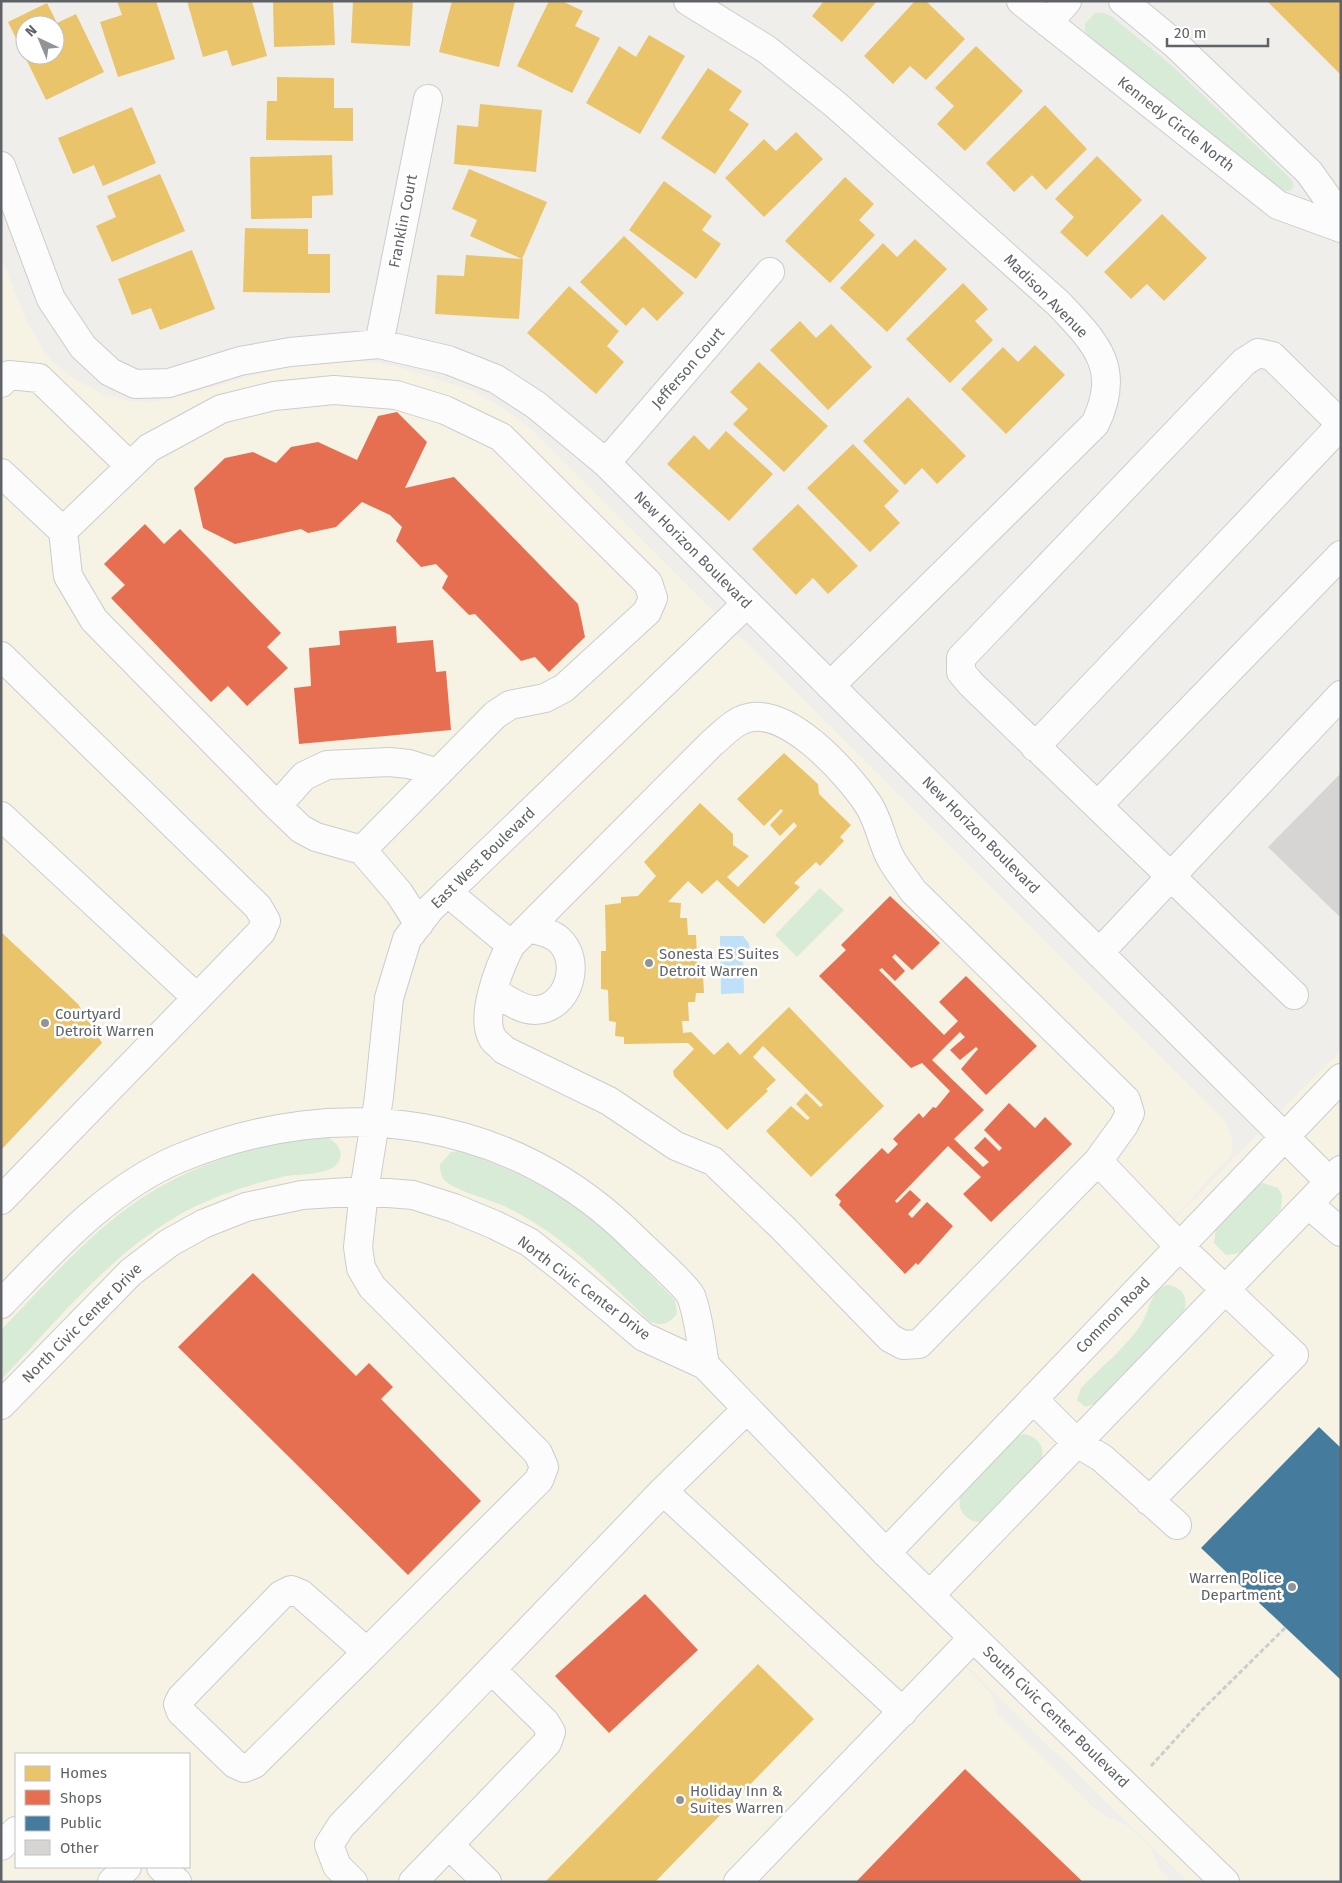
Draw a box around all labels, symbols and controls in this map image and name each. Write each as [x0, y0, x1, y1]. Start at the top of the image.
north arrow [15, 15, 65, 65]
scale bar [1167, 15, 1268, 47]
text: N [22, 22, 41, 40]
text: 20 m [1174, 24, 1207, 42]
street label: Kennedy Circle North [1114, 73, 1238, 175]
street label: Franklin Court [385, 172, 421, 269]
street label: Madison Avenue [1000, 250, 1092, 342]
street label: Jefferson Court [648, 323, 729, 412]
street label: New Horizon Boulevard [631, 488, 755, 612]
street label: New Horizon Boulevard [919, 773, 1043, 897]
street label: East West Boulevard [427, 804, 539, 912]
place label: Sonesta ES Suites Detroit Warren [659, 945, 779, 980]
marker: Sonesta ES Suites Detroit Warren [643, 957, 655, 969]
place label: Courtyard Detroit Warren [55, 1005, 154, 1040]
marker: Courtyard Detroit Warren [39, 1017, 51, 1029]
street label: North Civic Center Drive [514, 1232, 654, 1344]
street label: North Civic Center Drive [18, 1259, 146, 1387]
street label: Common Road [1072, 1273, 1154, 1357]
place label: Warren Police Department [1189, 1569, 1283, 1604]
marker: Warren Police Department [1286, 1581, 1298, 1593]
street label: South Civic Center Boulevard [979, 1642, 1133, 1792]
legend [15, 1753, 190, 1868]
text: Homes [60, 1764, 107, 1782]
place label: Holiday Inn & Suites Warren [690, 1782, 784, 1817]
text: Shops [60, 1789, 102, 1807]
marker: Holiday Inn & Suites Warren [674, 1794, 686, 1806]
text: Public [60, 1814, 102, 1832]
text: Other [60, 1839, 99, 1857]

